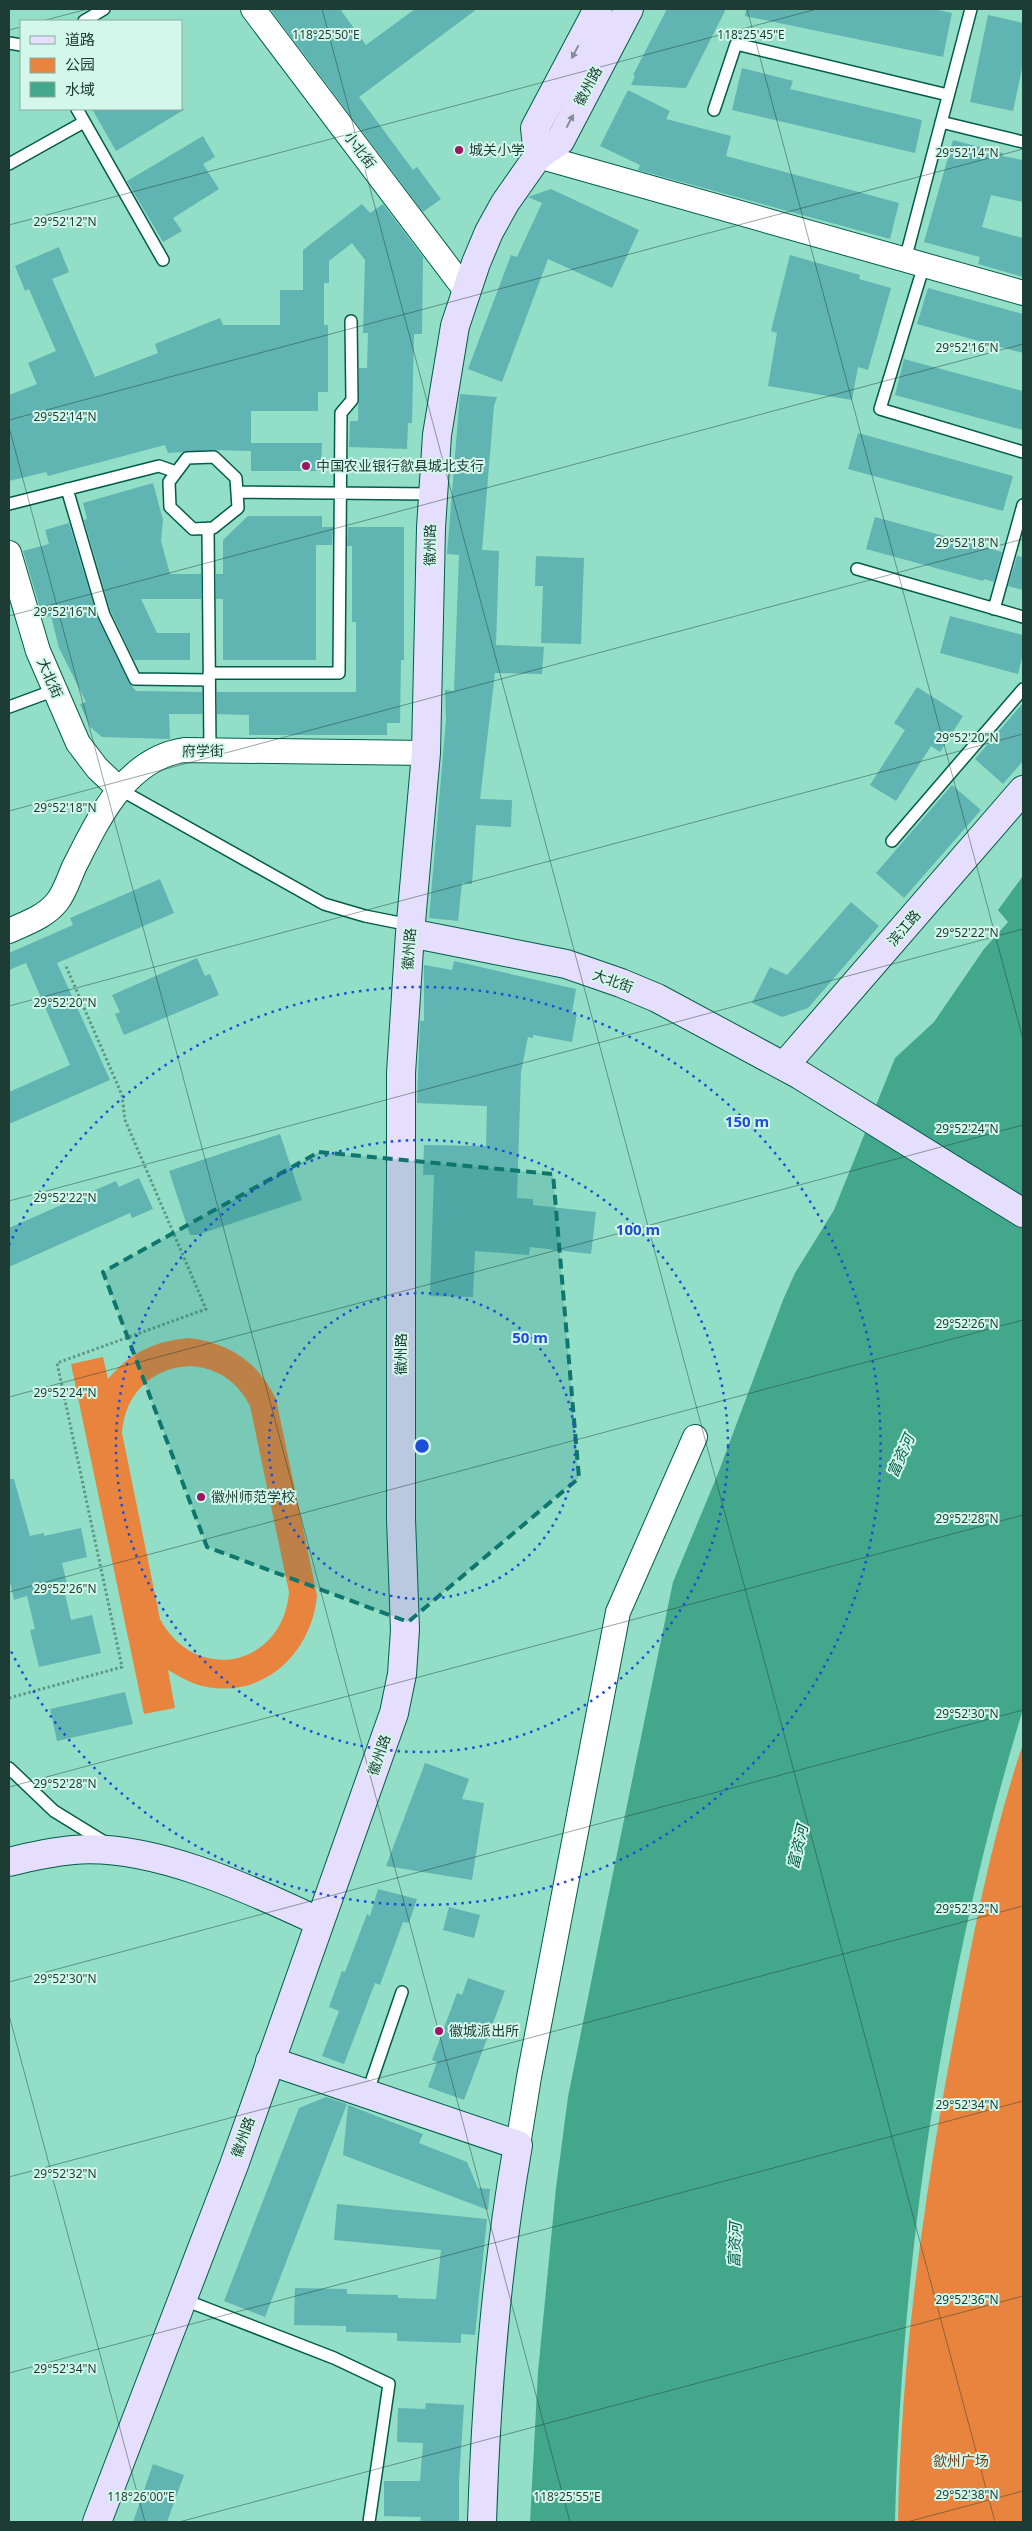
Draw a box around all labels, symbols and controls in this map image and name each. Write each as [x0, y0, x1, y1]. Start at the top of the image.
legend [20, 20, 182, 110]
text: 118°25'50"E [292, 26, 360, 43]
text: 118°25'45"E [717, 26, 785, 43]
text: 道路 [65, 29, 95, 49]
one-way arrow [571, 45, 580, 59]
text: 公园 [65, 54, 95, 74]
street label: 徽州路 [569, 63, 606, 109]
text: 水域 [65, 79, 95, 99]
one-way arrow [566, 113, 574, 128]
street label: 小北街 [340, 127, 381, 172]
place label: 城关小学 [469, 140, 525, 159]
marker: 城关小学 [453, 144, 465, 156]
text: 29°52'14"N [935, 144, 999, 161]
text: 29°52'12"N [33, 213, 97, 230]
text: 29°52'16"N [935, 339, 999, 356]
text: 29°52'14"N [33, 408, 97, 425]
place label: 中国农业银行歙县城北支行 [316, 456, 484, 475]
marker: 中国农业银行歙县城北支行 [300, 460, 312, 472]
street label: 徽州路 [420, 524, 439, 566]
text: 29°52'18"N [935, 534, 999, 551]
text: 29°52'16"N [33, 603, 97, 620]
street label: 大北街 [33, 655, 68, 701]
text: 29°52'20"N [935, 729, 999, 746]
street label: 府学街 [182, 741, 224, 760]
text: 29°52'18"N [33, 799, 97, 816]
street label: 滨江路 [883, 906, 925, 950]
text: 29°52'22"N [935, 924, 999, 941]
street label: 徽州路 [398, 927, 419, 971]
street label: 大北街 [590, 964, 636, 997]
text: 29°52'20"N [33, 994, 97, 1011]
text: 150 m [725, 1111, 769, 1131]
text: 29°52'24"N [935, 1120, 999, 1137]
text: 29°52'22"N [33, 1189, 97, 1206]
text: 100 m [616, 1219, 660, 1239]
text: 29°52'26"N [935, 1315, 999, 1332]
text: 50 m [512, 1327, 548, 1347]
street label: 徽州路 [391, 1333, 410, 1375]
text: 29°52'24"N [33, 1384, 97, 1401]
water label: 富资河 [882, 1428, 920, 1480]
centre of rings [413, 1437, 431, 1455]
place label: 徽州师范学校 [211, 1487, 295, 1506]
marker: 徽州师范学校 [195, 1491, 207, 1503]
text: 29°52'28"N [935, 1510, 999, 1527]
text: 29°52'26"N [33, 1580, 97, 1597]
text: 29°52'30"N [935, 1705, 999, 1722]
street label: 徽州路 [363, 1732, 394, 1778]
text: 29°52'28"N [33, 1775, 97, 1792]
water label: 富资河 [782, 1820, 813, 1871]
text: 29°52'32"N [935, 1900, 999, 1917]
text: 29°52'30"N [33, 1970, 97, 1987]
place label: 徽城派出所 [449, 2021, 519, 2040]
marker: 徽城派出所 [433, 2025, 445, 2037]
text: 29°52'34"N [935, 2096, 999, 2113]
street label: 徽州路 [226, 2114, 259, 2160]
text: 29°52'32"N [33, 2165, 97, 2182]
water label: 富资河 [723, 2219, 745, 2268]
text: 29°52'36"N [935, 2291, 999, 2308]
text: 29°52'34"N [33, 2360, 97, 2377]
park label: 歙州广场 [933, 2451, 989, 2470]
text: 29°52'38"N [935, 2486, 999, 2503]
text: 118°26'00"E [107, 2488, 175, 2505]
text: 118°25'55"E [533, 2488, 601, 2505]

